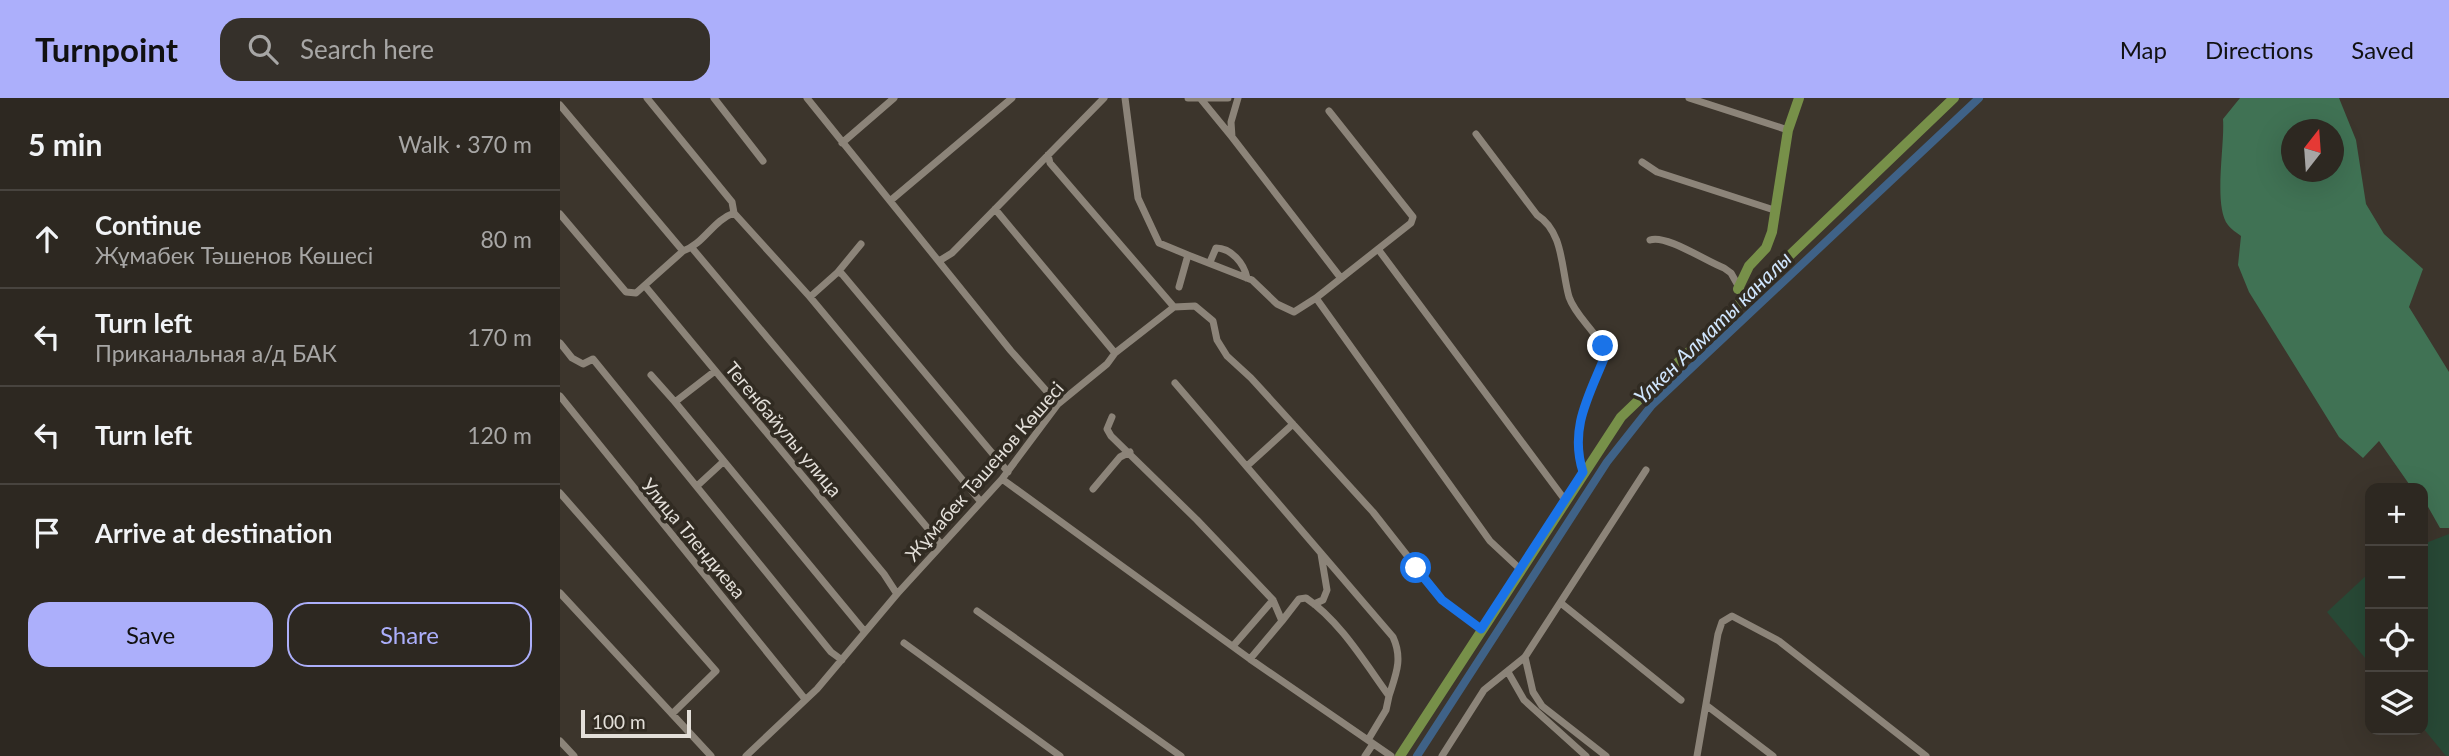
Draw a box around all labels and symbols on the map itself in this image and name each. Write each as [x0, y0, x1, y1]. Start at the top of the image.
north arrow [2281, 119, 2344, 182]
water label: Үлкен Алматы каналы [1628, 245, 1796, 409]
route end [1587, 330, 1618, 361]
street label: Тегенбайулы улица [721, 357, 847, 501]
street label: Жұмабек Тәшенов Көшесі [900, 377, 1068, 565]
street label: Улица Тлендиева [637, 473, 751, 603]
route start [1400, 552, 1431, 583]
scale bar [581, 707, 691, 739]

